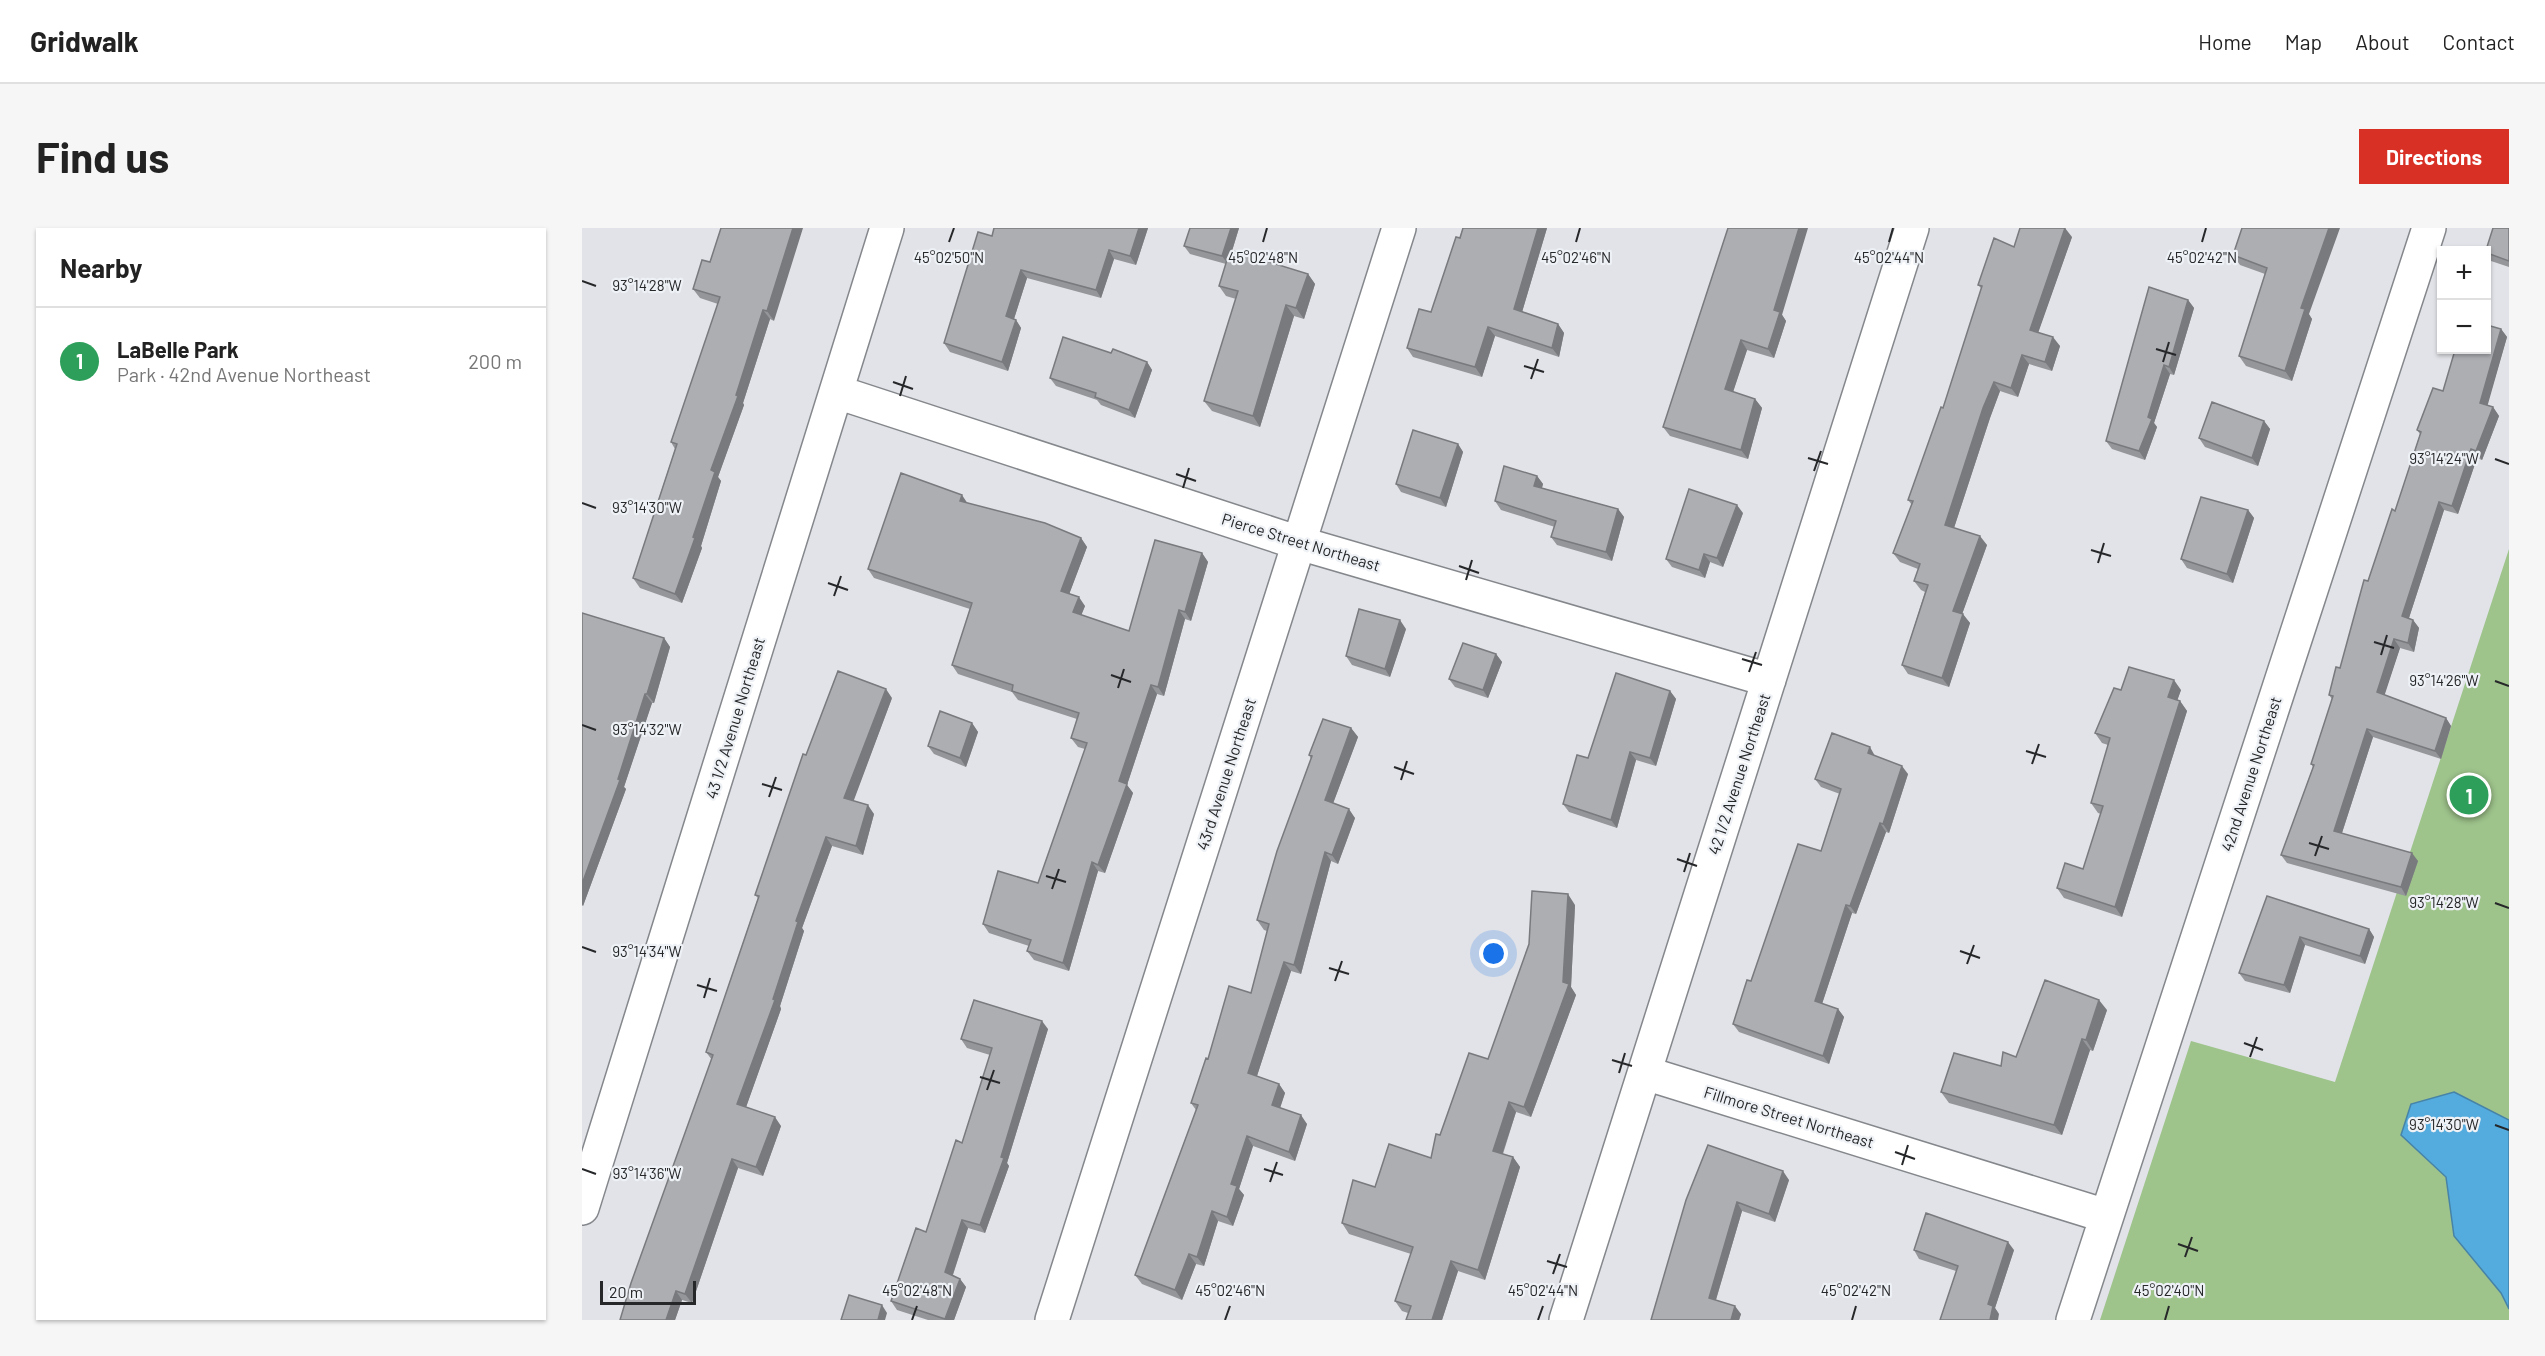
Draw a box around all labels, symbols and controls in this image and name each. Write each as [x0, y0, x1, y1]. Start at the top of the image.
text: Gridwalk [30, 24, 139, 58]
text: Home [2198, 29, 2252, 54]
text: Map [2285, 29, 2322, 54]
text: About [2355, 29, 2410, 54]
text: Contact [2443, 29, 2515, 54]
button: Directions [2359, 129, 2509, 184]
text: Find us [36, 131, 169, 181]
map controls [2437, 246, 2491, 354]
button: + [2437, 246, 2491, 300]
text: 45°02'50"N [914, 248, 984, 266]
text: 45°02'48"N [1228, 248, 1298, 266]
text: 45°02'46"N [1541, 248, 1611, 266]
text: 45°02'44"N [1854, 248, 1924, 266]
text: 45°02'42"N [2167, 248, 2237, 266]
text: Nearby [60, 252, 142, 283]
text: 93°14'28"W [612, 276, 682, 294]
button: − [2437, 300, 2491, 354]
text: LaBelle Park [117, 336, 239, 362]
text: 1 [76, 349, 83, 373]
text: 200 m [468, 349, 522, 373]
text: Park · 42nd Avenue Northeast [117, 362, 371, 386]
text: 93°14'24"W [2409, 449, 2479, 467]
text: 93°14'30"W [612, 498, 682, 516]
street label: Pierce Street Northeast [1220, 508, 1383, 575]
street label: 43 1/2 Avenue Northeast [701, 635, 768, 801]
text: 93°14'26"W [2409, 671, 2479, 689]
street label: 42 1/2 Avenue Northeast [1703, 691, 1774, 857]
street label: 42nd Avenue Northeast [2216, 694, 2285, 854]
street label: 43rd Avenue Northeast [1192, 695, 1259, 852]
text: 93°14'32"W [612, 720, 682, 738]
pin: 1 [2450, 772, 2488, 818]
text: 93°14'28"W [2409, 893, 2479, 911]
your location [1479, 939, 1508, 968]
text: 93°14'34"W [612, 942, 682, 960]
street label: Fillmore Street Northeast [1702, 1082, 1876, 1151]
text: 93°14'30"W [2409, 1115, 2479, 1133]
text: 93°14'36"W [612, 1164, 682, 1182]
scale bar [600, 1278, 696, 1306]
text: 45°02'48"N [882, 1281, 952, 1299]
text: 45°02'46"N [1195, 1281, 1265, 1299]
text: 45°02'44"N [1508, 1281, 1578, 1299]
text: 45°02'42"N [1821, 1281, 1891, 1299]
text: 45°02'40"N [2134, 1281, 2204, 1299]
text: 20 m [609, 1282, 643, 1301]

